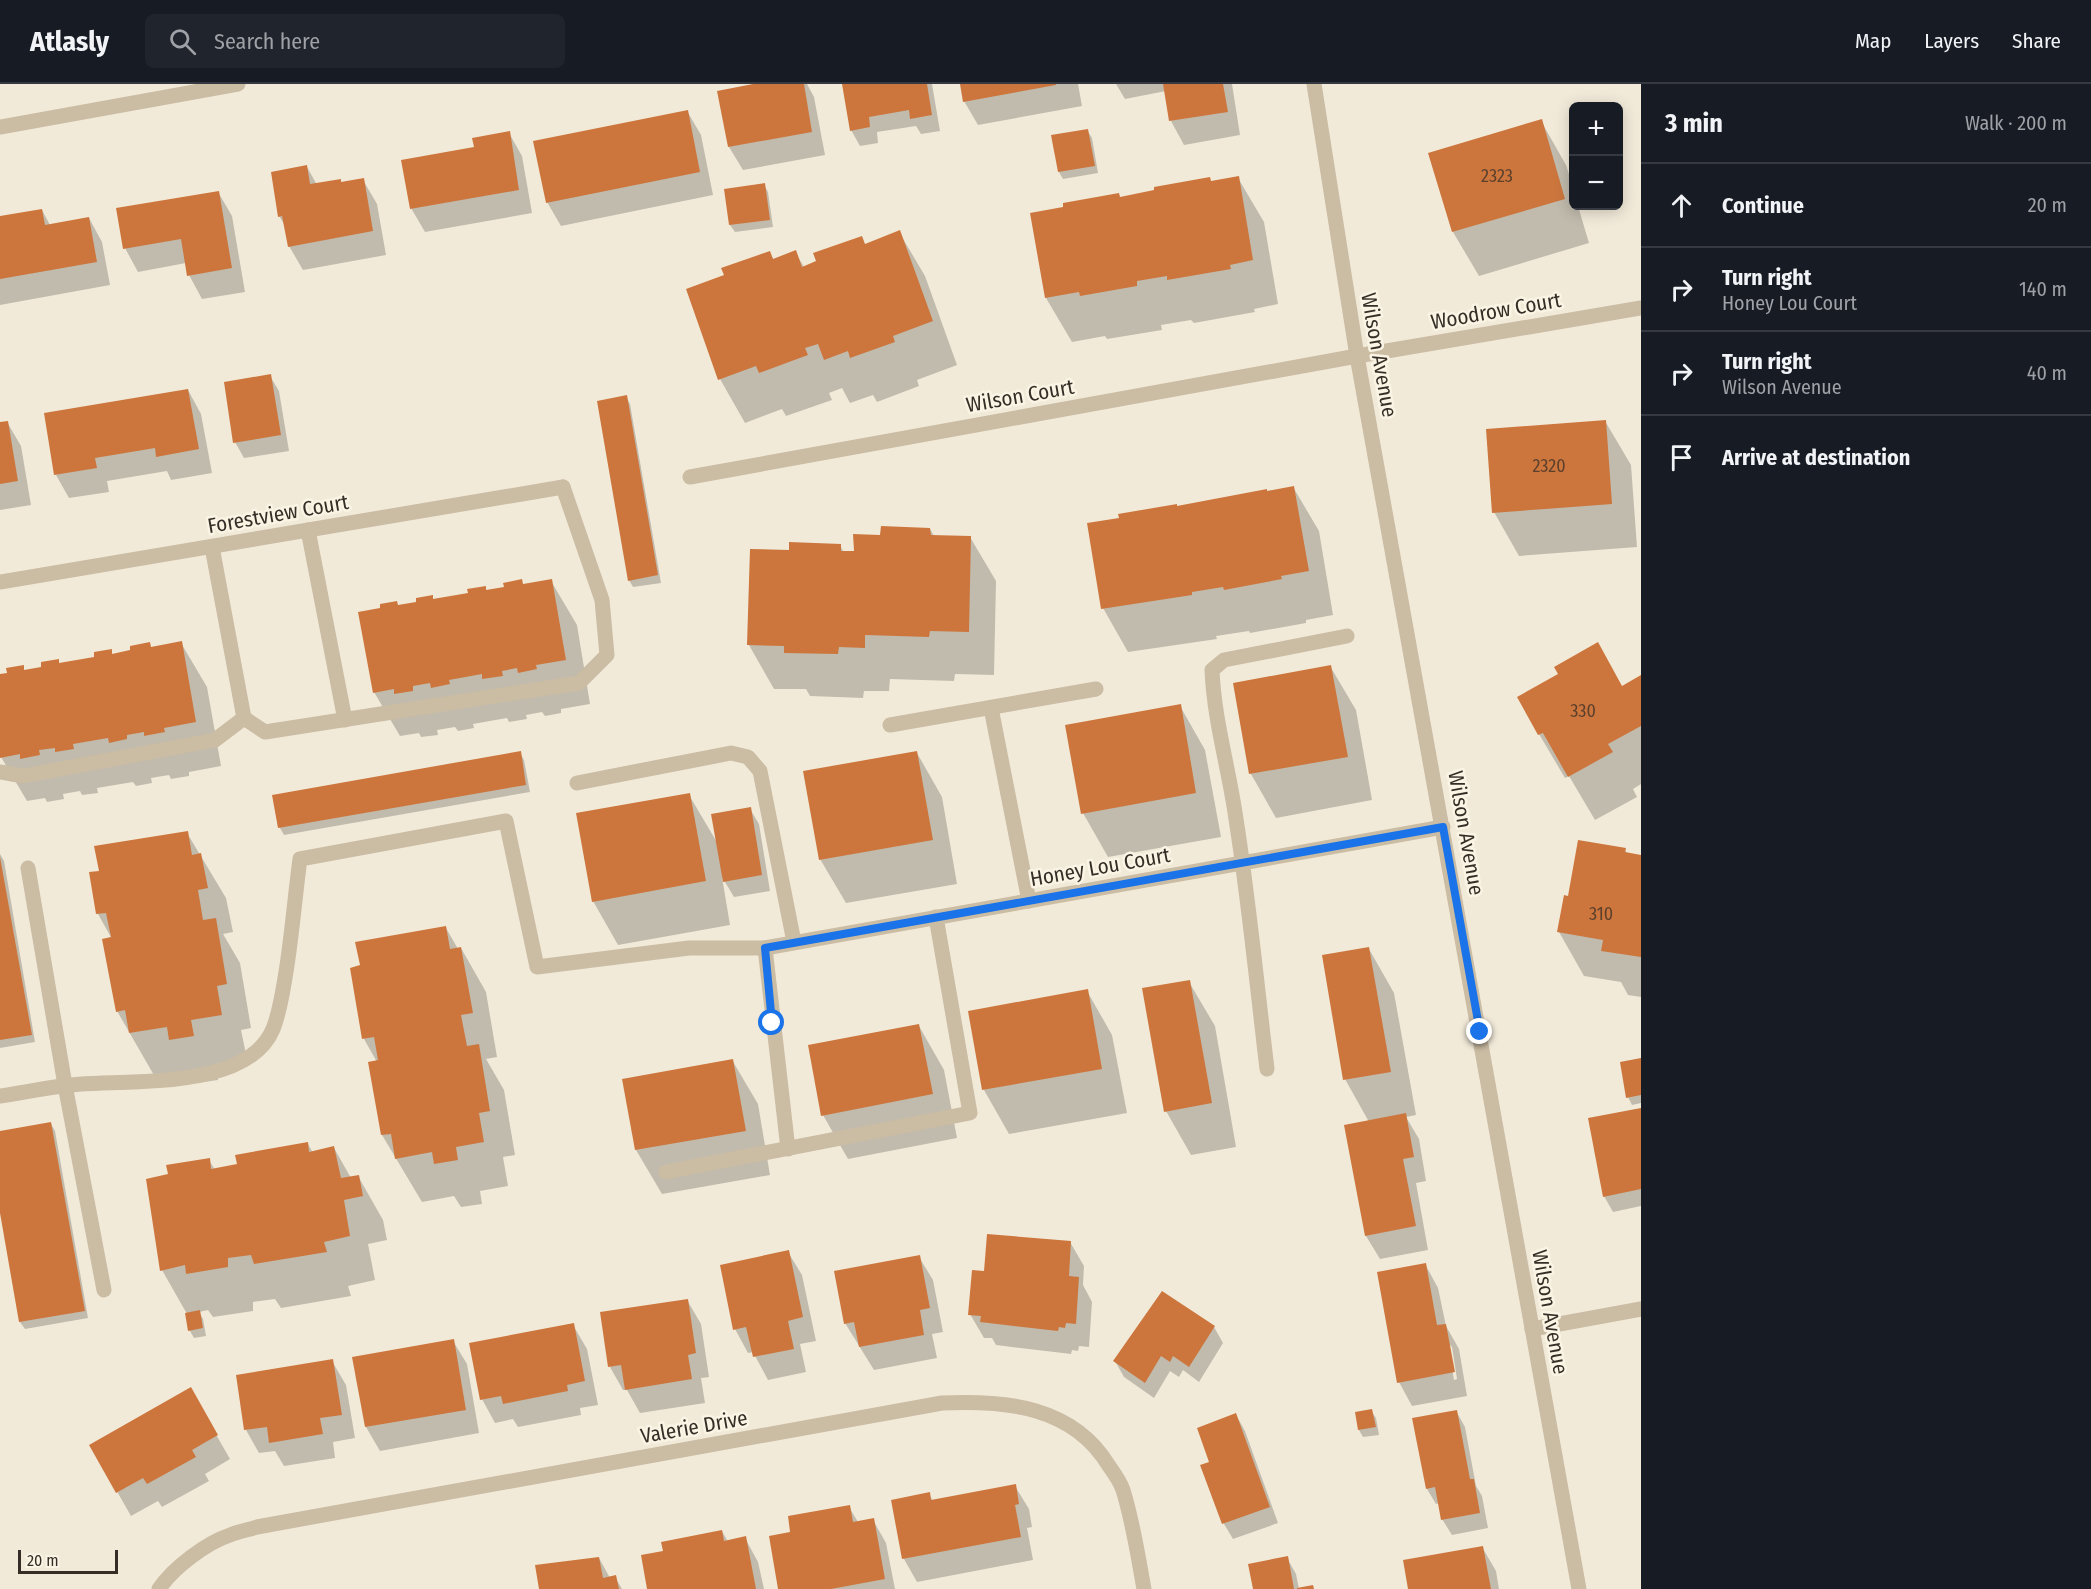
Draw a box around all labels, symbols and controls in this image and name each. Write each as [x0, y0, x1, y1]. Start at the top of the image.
search box [145, 14, 565, 68]
text: Atlasly [30, 25, 109, 58]
icon: search [166, 25, 199, 58]
text: Search here [214, 28, 320, 55]
text: Map [1855, 28, 1891, 54]
text: Layers [1924, 28, 1979, 54]
text: Share [2012, 28, 2061, 54]
map controls [1569, 102, 1623, 210]
button: + [1569, 102, 1623, 156]
text: 3 min [1665, 108, 1723, 139]
text: Walk · 200 m [1965, 111, 2067, 135]
button: − [1569, 156, 1623, 210]
house number: 2323 [1481, 165, 1513, 187]
icon: ahead [1665, 189, 1698, 222]
text: Continue [1722, 192, 1804, 219]
text: 20 m [2028, 193, 2067, 217]
text: Turn right [1722, 264, 1811, 291]
icon: right [1665, 273, 1698, 306]
text: 140 m [2019, 277, 2067, 301]
street label: Woodrow Court [1429, 287, 1563, 335]
street label: Wilson Avenue [1355, 291, 1403, 419]
text: Honey Lou Court [1722, 291, 1857, 315]
text: Turn right [1722, 348, 1811, 375]
icon: right [1665, 357, 1698, 390]
text: 40 m [2027, 361, 2067, 385]
street label: Wilson Court [964, 374, 1076, 418]
text: Wilson Avenue [1722, 375, 1842, 399]
icon: arrive [1665, 441, 1698, 474]
text: Arrive at destination [1722, 444, 1910, 471]
house number: 2320 [1532, 455, 1566, 477]
street label: Forestview Court [206, 489, 351, 539]
house number: 330 [1570, 700, 1596, 722]
street label: Wilson Avenue [1442, 769, 1490, 897]
street label: Honey Lou Court [1028, 842, 1172, 892]
house number: 310 [1589, 903, 1613, 925]
route start [758, 1009, 784, 1035]
route end [1466, 1018, 1492, 1044]
street label: Wilson Avenue [1526, 1248, 1574, 1376]
street label: Valerie Drive [638, 1405, 750, 1449]
scale bar [18, 1547, 118, 1574]
text: 20 m [27, 1551, 58, 1570]

